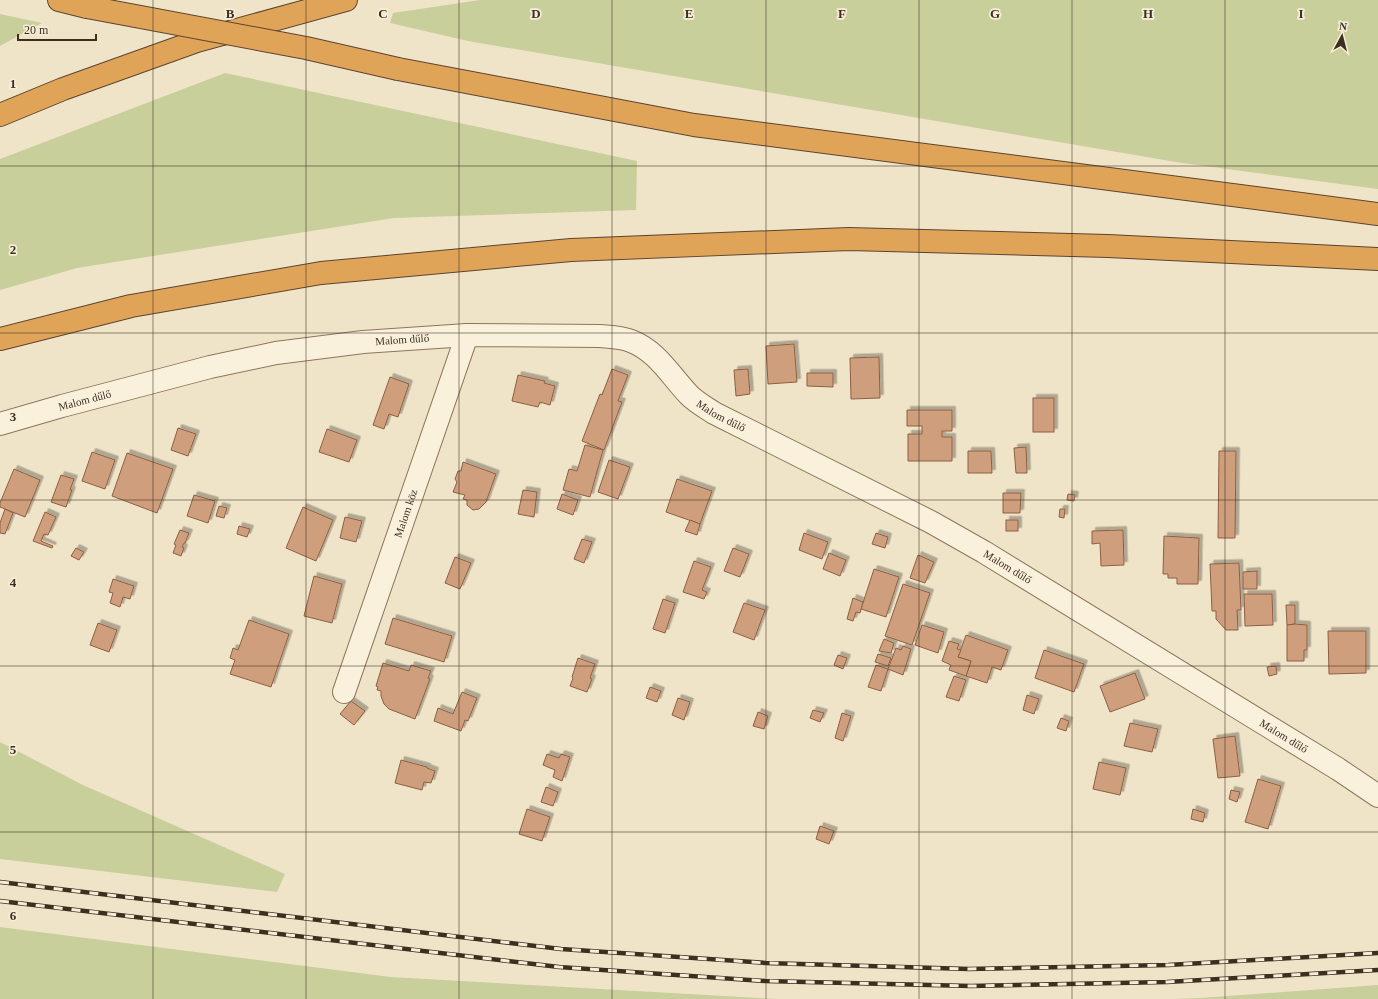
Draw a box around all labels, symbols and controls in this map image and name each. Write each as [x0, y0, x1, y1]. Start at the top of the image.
text: B [226, 6, 235, 21]
text: C [378, 6, 388, 21]
text: D [531, 6, 541, 21]
text: E [685, 6, 693, 21]
text: F [838, 6, 846, 21]
text: G [990, 6, 1000, 21]
text: H [1143, 6, 1153, 21]
text: I [1298, 6, 1304, 21]
scale bar [18, 16, 96, 42]
north arrow [1322, 16, 1362, 56]
text: N [1339, 20, 1348, 33]
text: 20 m [24, 23, 49, 37]
text: 1 [10, 76, 16, 91]
text: 2 [10, 242, 16, 257]
street label: Malom dűlő [375, 332, 430, 347]
street label: Malom dűlő [57, 387, 113, 413]
street label: Malom dűlő [694, 397, 748, 434]
text: 3 [10, 409, 17, 424]
street label: Malom köz [392, 487, 419, 539]
street label: Malom dűlő [981, 547, 1034, 586]
text: 4 [10, 575, 17, 590]
street label: Malom dűlő [1258, 717, 1311, 755]
text: 5 [10, 742, 17, 757]
text: 6 [10, 908, 17, 923]

